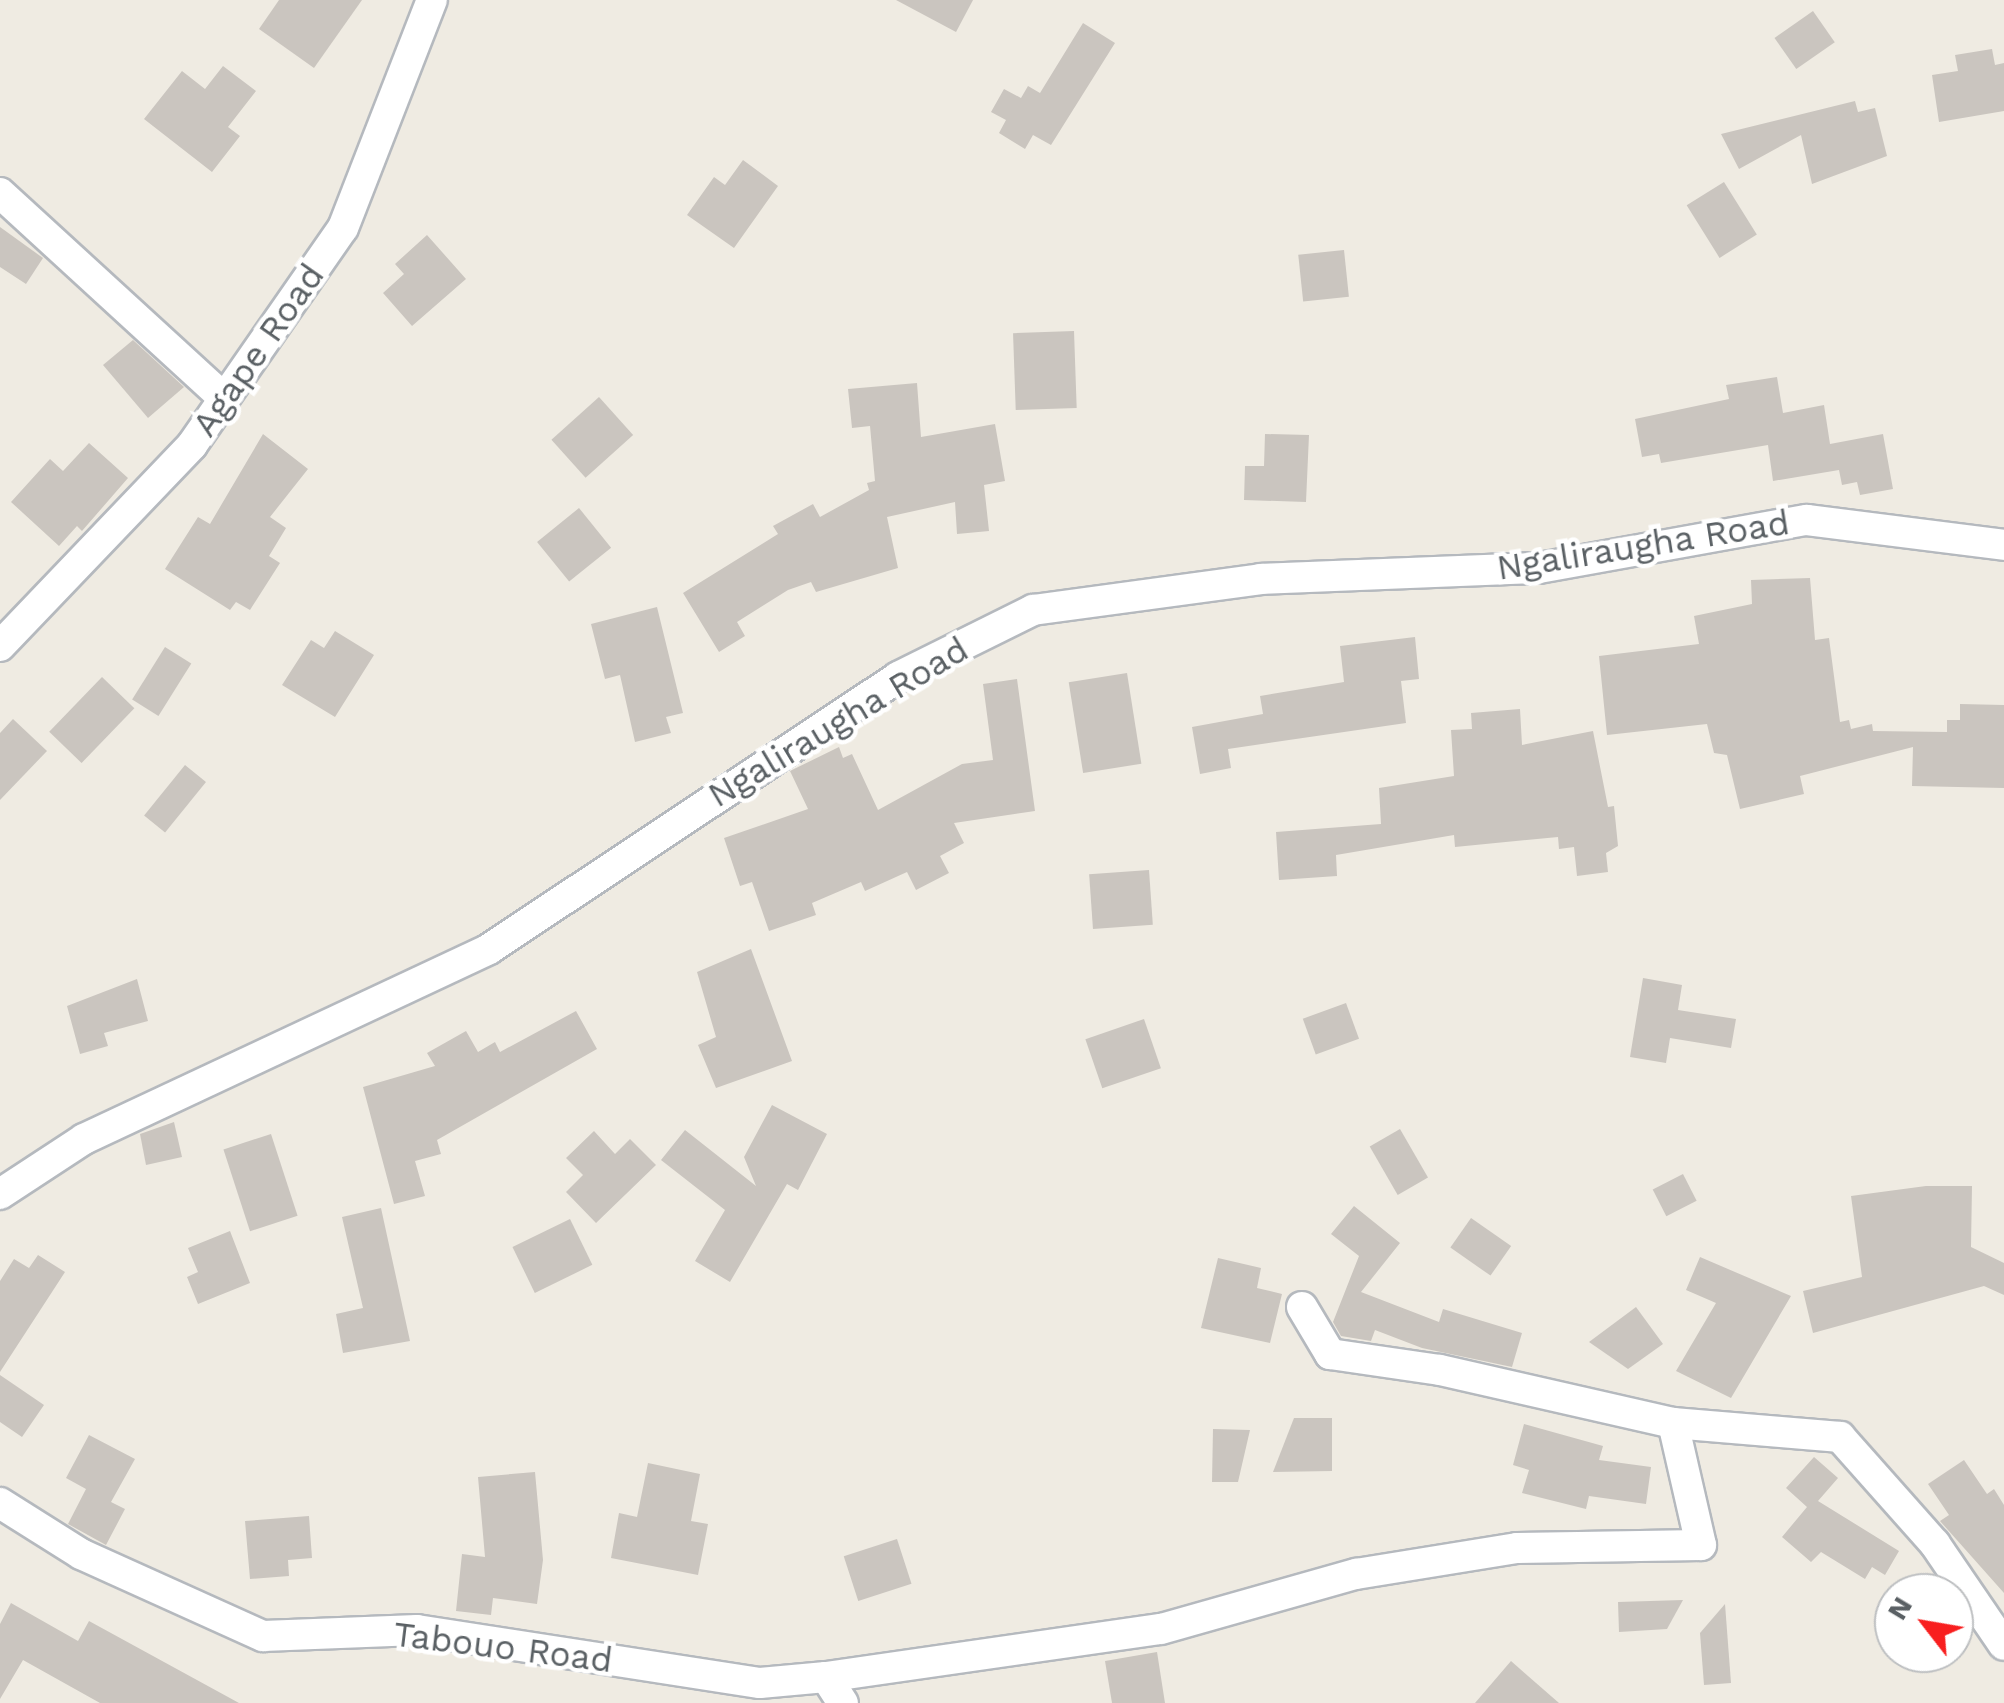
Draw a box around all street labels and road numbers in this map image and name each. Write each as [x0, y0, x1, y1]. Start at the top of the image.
street label: Agape Road [183, 256, 333, 444]
street label: Ngaliraugha Road [1493, 501, 1793, 589]
street label: Ngaliraugha Road [700, 628, 976, 816]
street label: Tabouo Road [391, 1613, 615, 1681]

